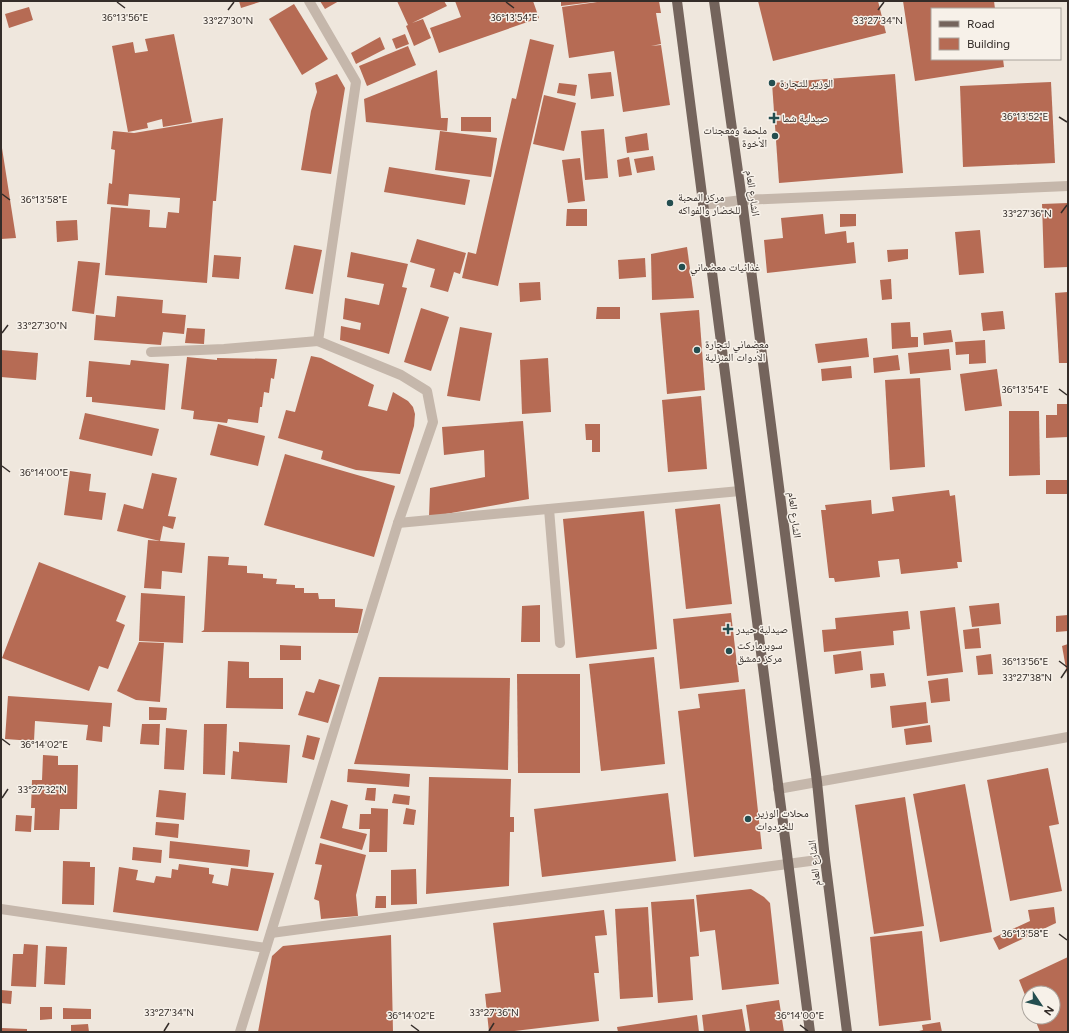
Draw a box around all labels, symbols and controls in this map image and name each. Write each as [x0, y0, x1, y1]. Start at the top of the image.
legend [931, 8, 1061, 60]
text: 36°13'56"E [102, 11, 149, 24]
text: 36°13'54"E [490, 11, 538, 24]
text: 33°27'30"N [203, 14, 253, 27]
text: 33°27'34"N [853, 14, 903, 27]
text: Road [967, 17, 995, 31]
text: Building [967, 37, 1010, 51]
place label: الوزير للتجارة [780, 77, 833, 90]
marker: الوزير للتجارة [767, 78, 777, 88]
text: 36°13'52"E [1002, 110, 1048, 123]
place label: صيدلية شما [782, 112, 828, 125]
marker: صيدلية شما [769, 113, 779, 123]
place label: ملحمة ومعجنات الأخوة [703, 124, 767, 150]
marker: ملحمة ومعجنات الأخوة [770, 131, 780, 141]
street label: الشارع العام [743, 169, 762, 217]
place label: مركز المحبة للخضار والفواكه [678, 191, 740, 217]
text: 36°13'58"E [20, 193, 68, 206]
marker: مركز المحبة للخضار والفواكه [665, 198, 675, 208]
text: 33°27'36"N [1002, 207, 1052, 220]
place label: غذائيات معضماني [690, 261, 761, 276]
marker: غذائيات معضماني [677, 262, 687, 272]
text: 33°27'30"N [17, 319, 67, 332]
place label: معضماني لتجارة الأدوات المنزلية [705, 338, 769, 364]
marker: معضماني لتجارة الأدوات المنزلية [692, 345, 702, 355]
text: 36°13'54"E [1001, 383, 1049, 396]
text: 36°14'00"E [19, 466, 69, 479]
street label: الشارع العام [785, 491, 804, 539]
place label: صيدلية حيدر [735, 623, 788, 636]
marker: صيدلية حيدر [723, 624, 733, 634]
place label: سوبرماركت مركز دمشق [737, 639, 782, 665]
marker: سوبرماركت مركز دمشق [724, 646, 734, 656]
text: 36°13'56"E [1002, 655, 1049, 668]
text: 33°27'38"N [1002, 671, 1052, 684]
text: 36°14'02"E [20, 738, 68, 751]
text: 33°27'32"N [17, 783, 67, 796]
place label: محلات الوزير للخردوات [755, 807, 809, 833]
marker: محلات الوزير للخردوات [743, 814, 753, 824]
street label: الشارع العام [806, 839, 823, 887]
text: 36°13'58"E [1001, 927, 1049, 940]
north arrow [1021, 985, 1061, 1025]
text: N [1041, 1003, 1057, 1018]
text: 33°27'34"N [144, 1006, 194, 1019]
text: 33°27'36"N [469, 1006, 519, 1019]
text: 36°14'02"E [387, 1009, 435, 1022]
text: 36°14'00"E [775, 1009, 825, 1022]

